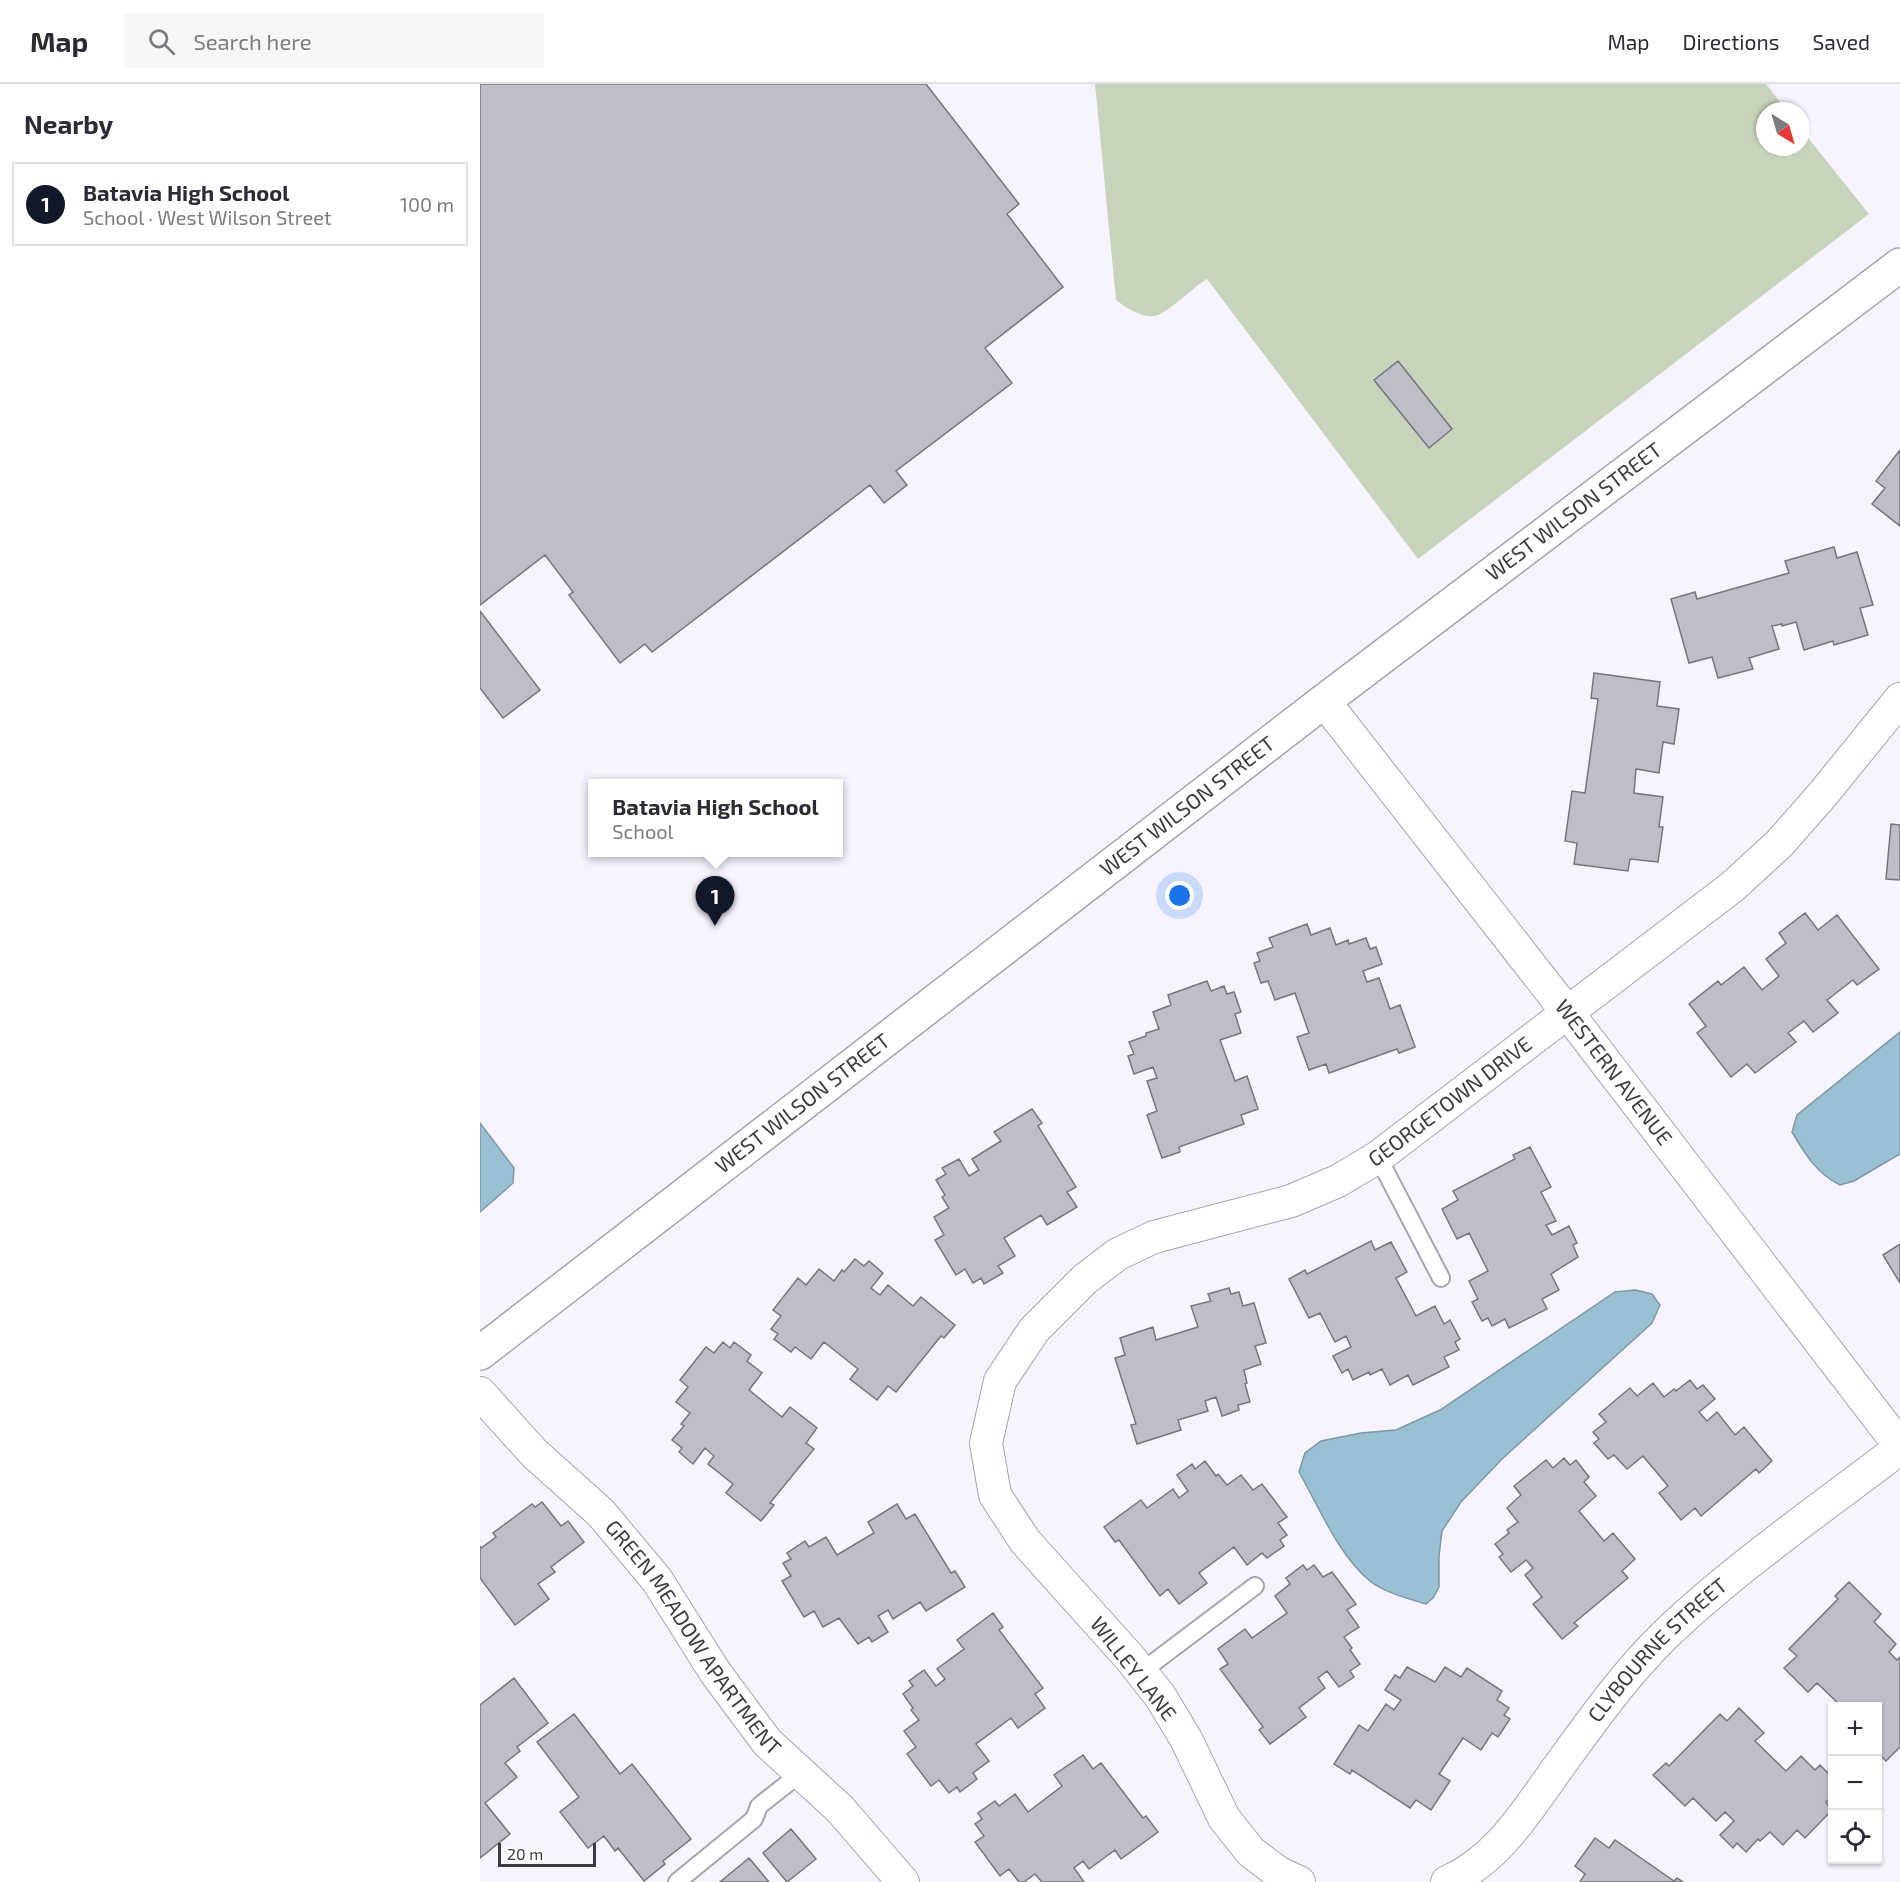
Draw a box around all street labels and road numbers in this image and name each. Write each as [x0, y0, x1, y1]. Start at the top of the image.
street label: WEST WILSON STREET [1480, 436, 1666, 585]
street label: WEST WILSON STREET [1094, 730, 1279, 881]
street label: WESTERN AVENUE [1551, 994, 1678, 1149]
street label: WEST WILSON STREET [710, 1027, 894, 1178]
street label: GEORGETOWN DRIVE [1363, 1030, 1536, 1171]
street label: GREEN MEADOW APARTMENT [601, 1514, 787, 1760]
street label: CLYBOURNE STREET [1582, 1572, 1731, 1727]
street label: WILLEY LANE [1086, 1611, 1183, 1725]

